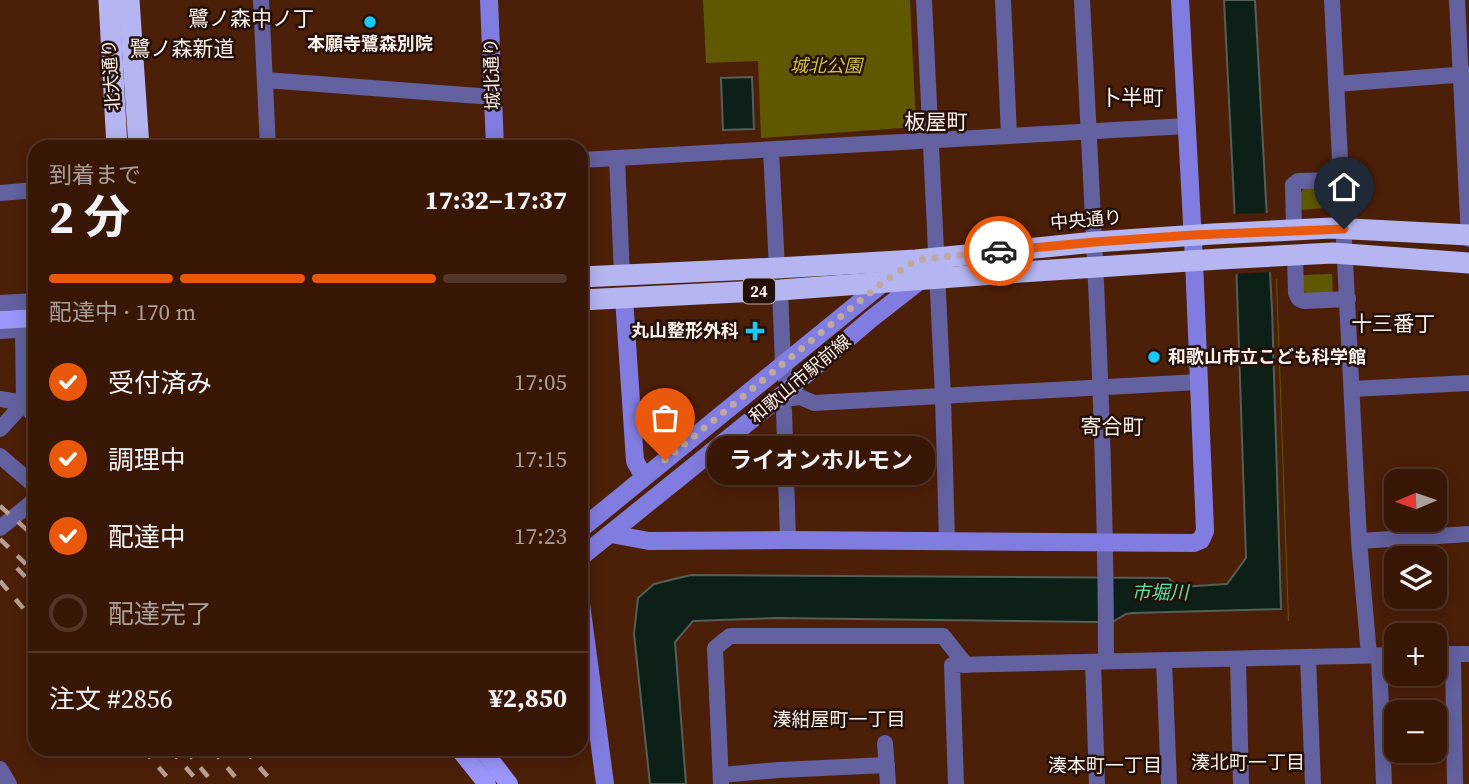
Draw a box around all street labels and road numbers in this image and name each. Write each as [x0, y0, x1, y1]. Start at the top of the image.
street label: 北大通り [96, 38, 125, 112]
street label: 城北通り [478, 38, 505, 110]
street label: 中央通り [1049, 204, 1123, 235]
road number: 24 [743, 278, 775, 304]
street label: 和歌山市駅前線 [743, 329, 856, 429]

